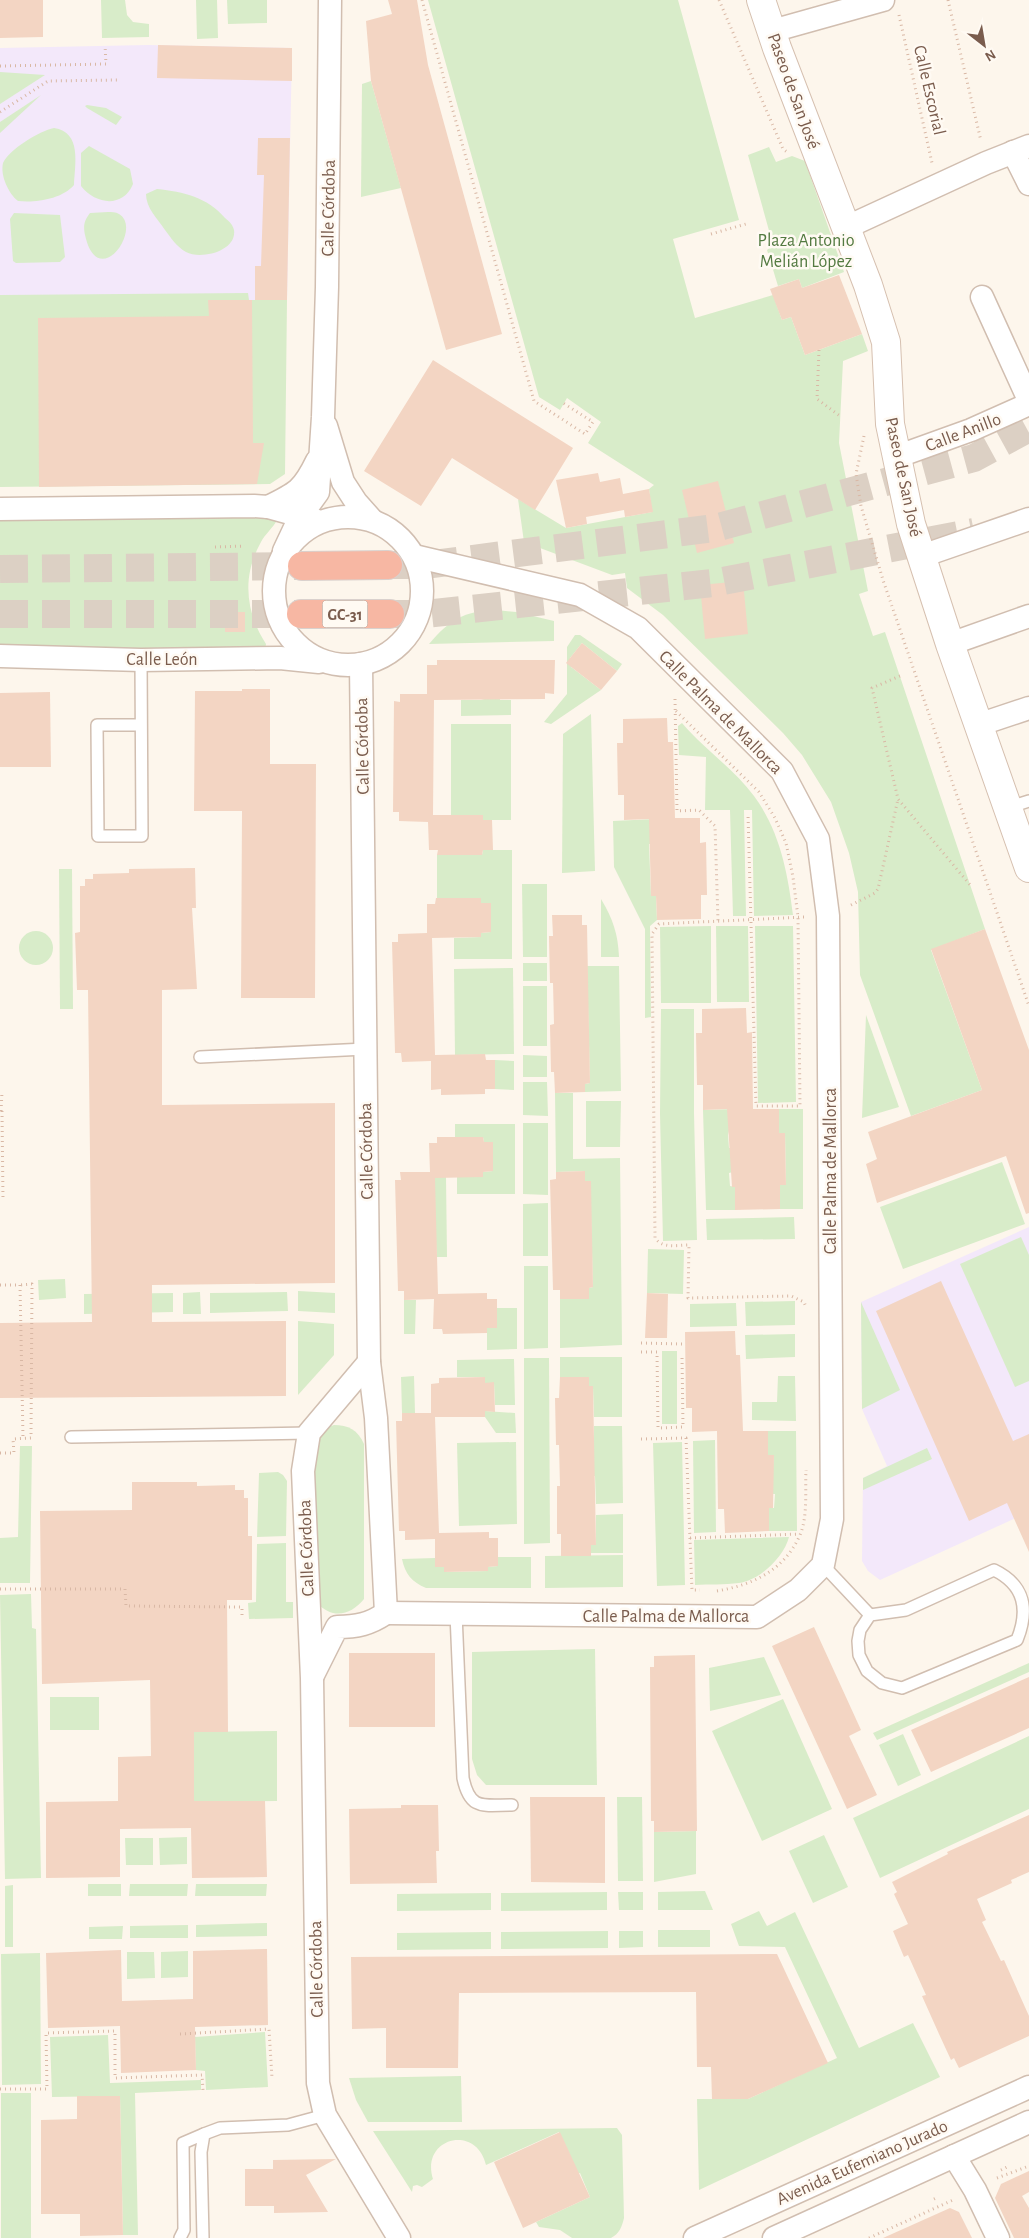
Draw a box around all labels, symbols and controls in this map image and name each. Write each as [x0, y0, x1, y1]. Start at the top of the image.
north arrow [959, 20, 1009, 70]
street label: Paseo de San José [764, 31, 822, 152]
street label: Calle Escorial [910, 44, 948, 137]
text: N [982, 47, 998, 64]
street label: Calle Córdoba [319, 159, 339, 257]
park label: Plaza Antonio Melián López [758, 232, 855, 271]
street label: Calle Anillo [923, 410, 1004, 456]
street label: Paseo de San José [882, 416, 925, 539]
road number: GC-31 [322, 600, 368, 628]
street label: Calle Palma de Mallorca [655, 647, 786, 778]
street label: Calle León [126, 651, 198, 669]
street label: Calle Córdoba [353, 697, 373, 795]
street label: Calle Palma de Mallorca [822, 1088, 840, 1254]
street label: Calle Córdoba [357, 1102, 377, 1200]
street label: Calle Córdoba [296, 1499, 318, 1597]
street label: Calle Palma de Mallorca [583, 1608, 749, 1626]
street label: Calle Córdoba [307, 1920, 327, 2018]
street label: Avenida Eufemiano Jurado [774, 2117, 951, 2209]

